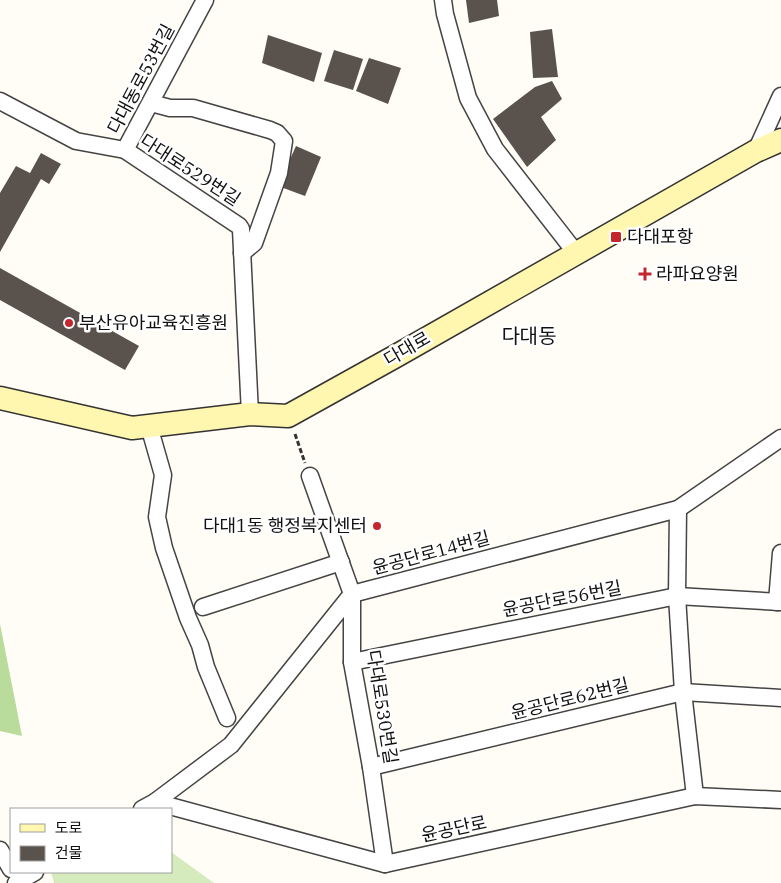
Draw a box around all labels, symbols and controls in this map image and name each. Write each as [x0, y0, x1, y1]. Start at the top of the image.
street label: 다대동로53번길 [102, 20, 179, 138]
street label: 다대로529번길 [136, 129, 245, 211]
place label: 다대포항 [627, 225, 693, 248]
marker: 다대포항 [609, 230, 623, 244]
place label: 라파요양원 [656, 262, 739, 285]
marker: 라파요양원 [638, 267, 652, 281]
place label: 부산유아교육진흥원 [79, 311, 228, 334]
marker: 부산유아교육진흥원 [63, 317, 75, 329]
district label: 다대동 [501, 322, 557, 349]
street label: 다대로 [379, 326, 434, 371]
place label: 다대1동 행정복지센터 [203, 514, 367, 537]
marker: 다대1동 행정복지센터 [371, 520, 383, 532]
street label: 윤공단로14번길 [369, 526, 492, 579]
street label: 윤공단로56번길 [500, 576, 623, 621]
street label: 다대로530번길 [362, 648, 403, 766]
street label: 윤공단로62번길 [508, 673, 631, 724]
legend [10, 808, 172, 873]
street label: 윤공단로 [419, 810, 489, 847]
text: 도로 [55, 818, 83, 837]
text: 건물 [55, 843, 83, 862]

